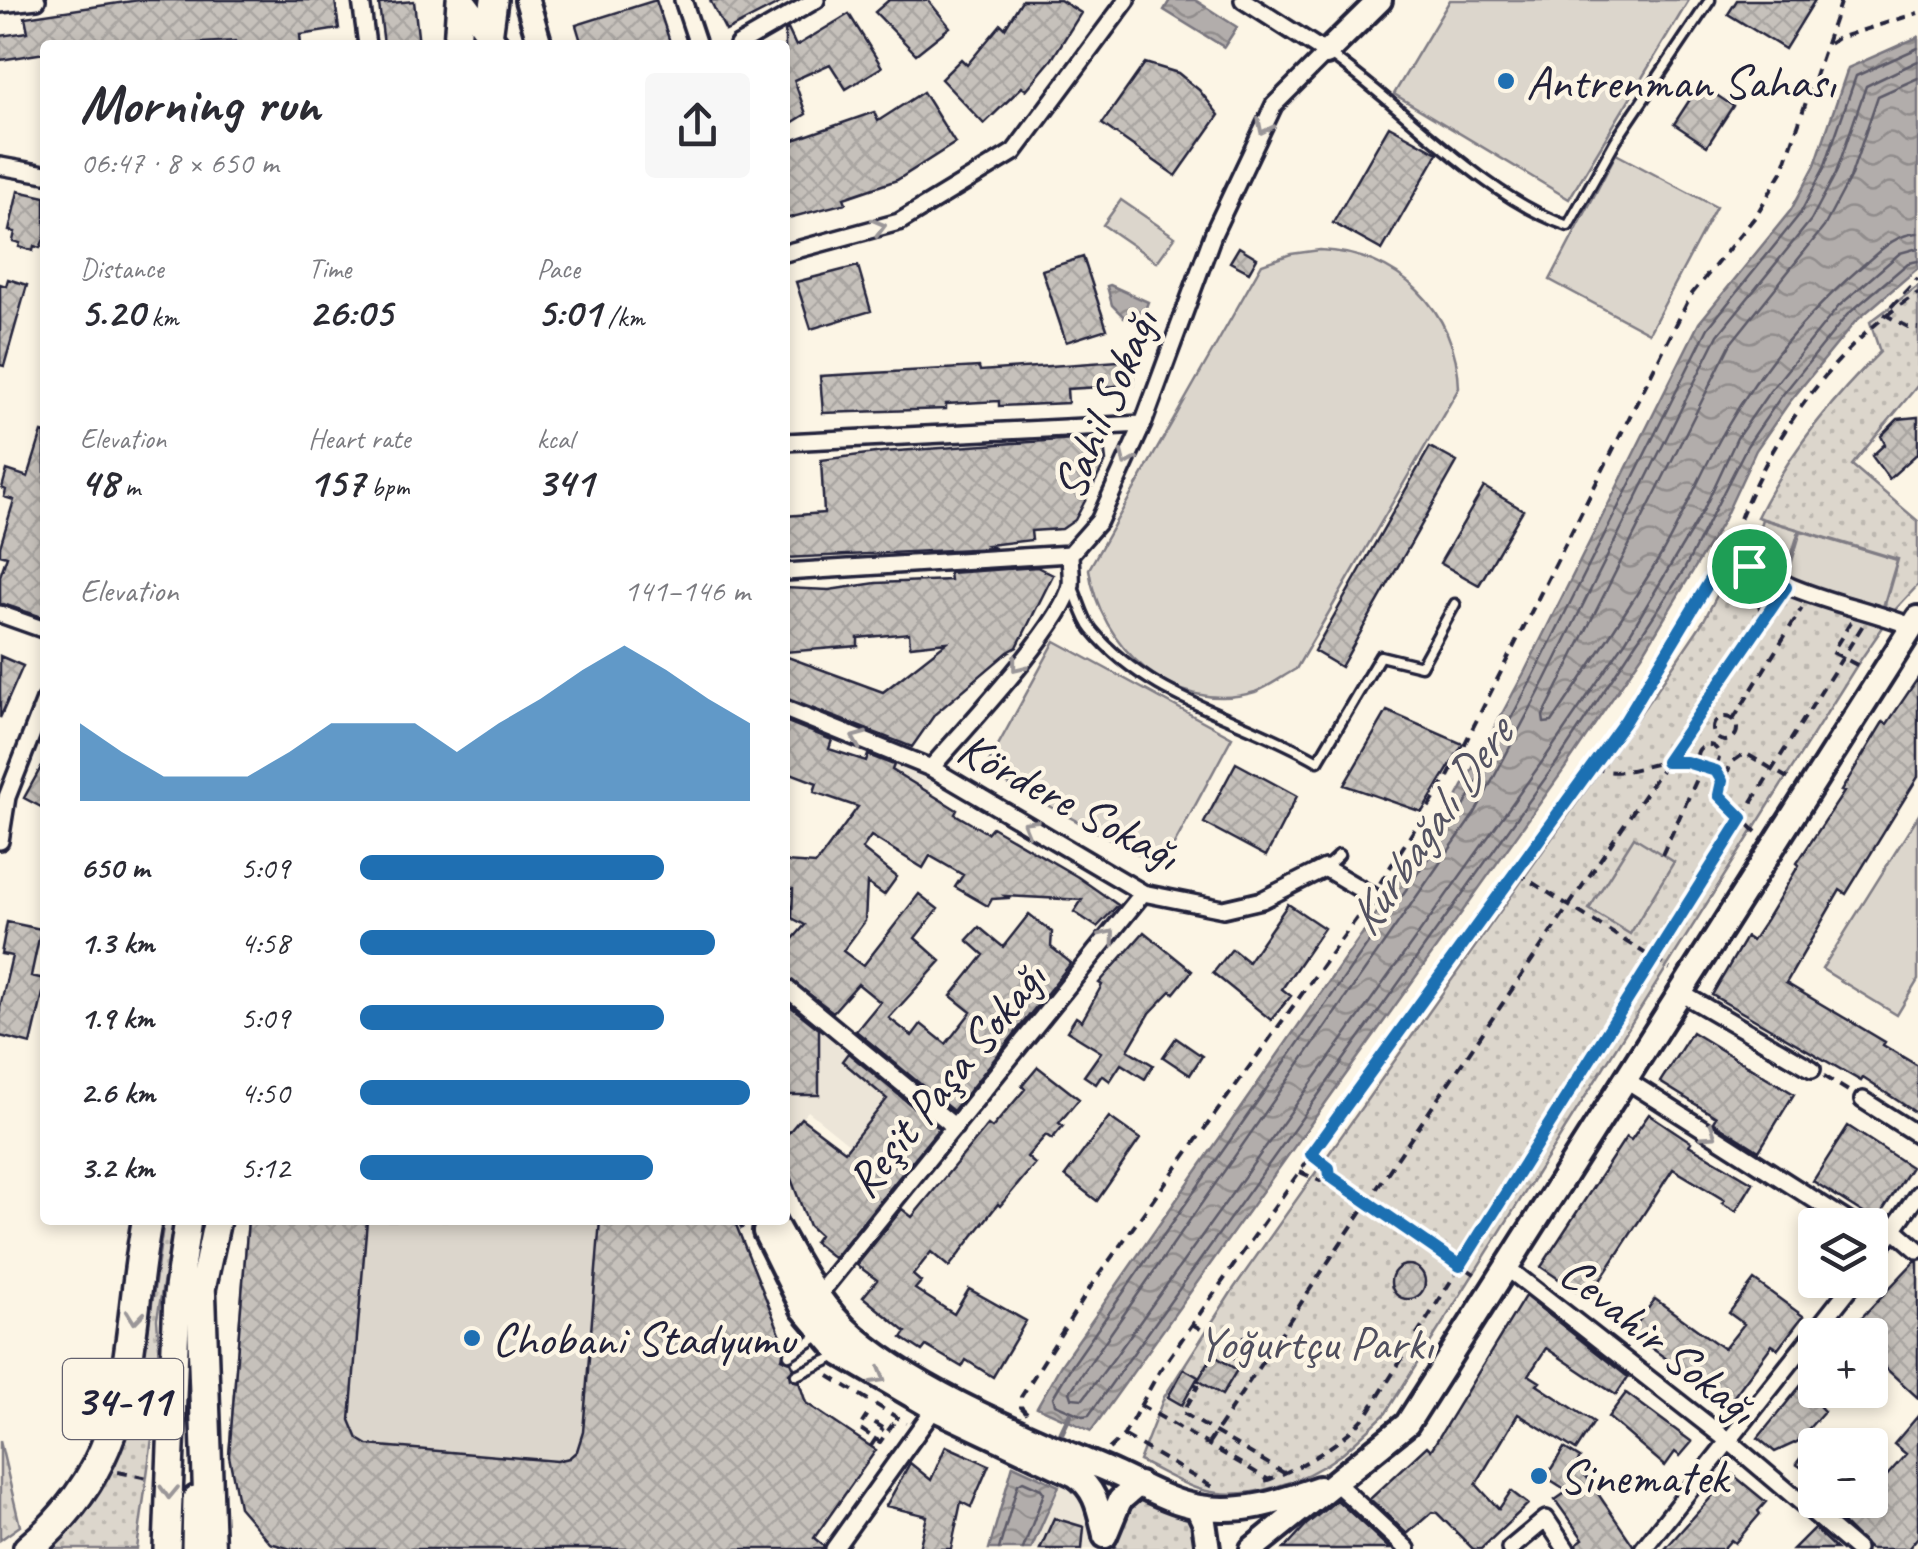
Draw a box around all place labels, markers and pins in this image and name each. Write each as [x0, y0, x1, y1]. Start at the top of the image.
place label: Antrenman Sahası [1526, 52, 1837, 112]
marker: Antrenman Sahası [1495, 70, 1517, 92]
pin [1707, 524, 1792, 609]
place label: Chobani Stadyumu [492, 1309, 798, 1369]
marker: Chobani Stadyumu [461, 1327, 483, 1349]
place label: Sinematek [1559, 1447, 1731, 1507]
marker: Sinematek [1528, 1465, 1550, 1487]

